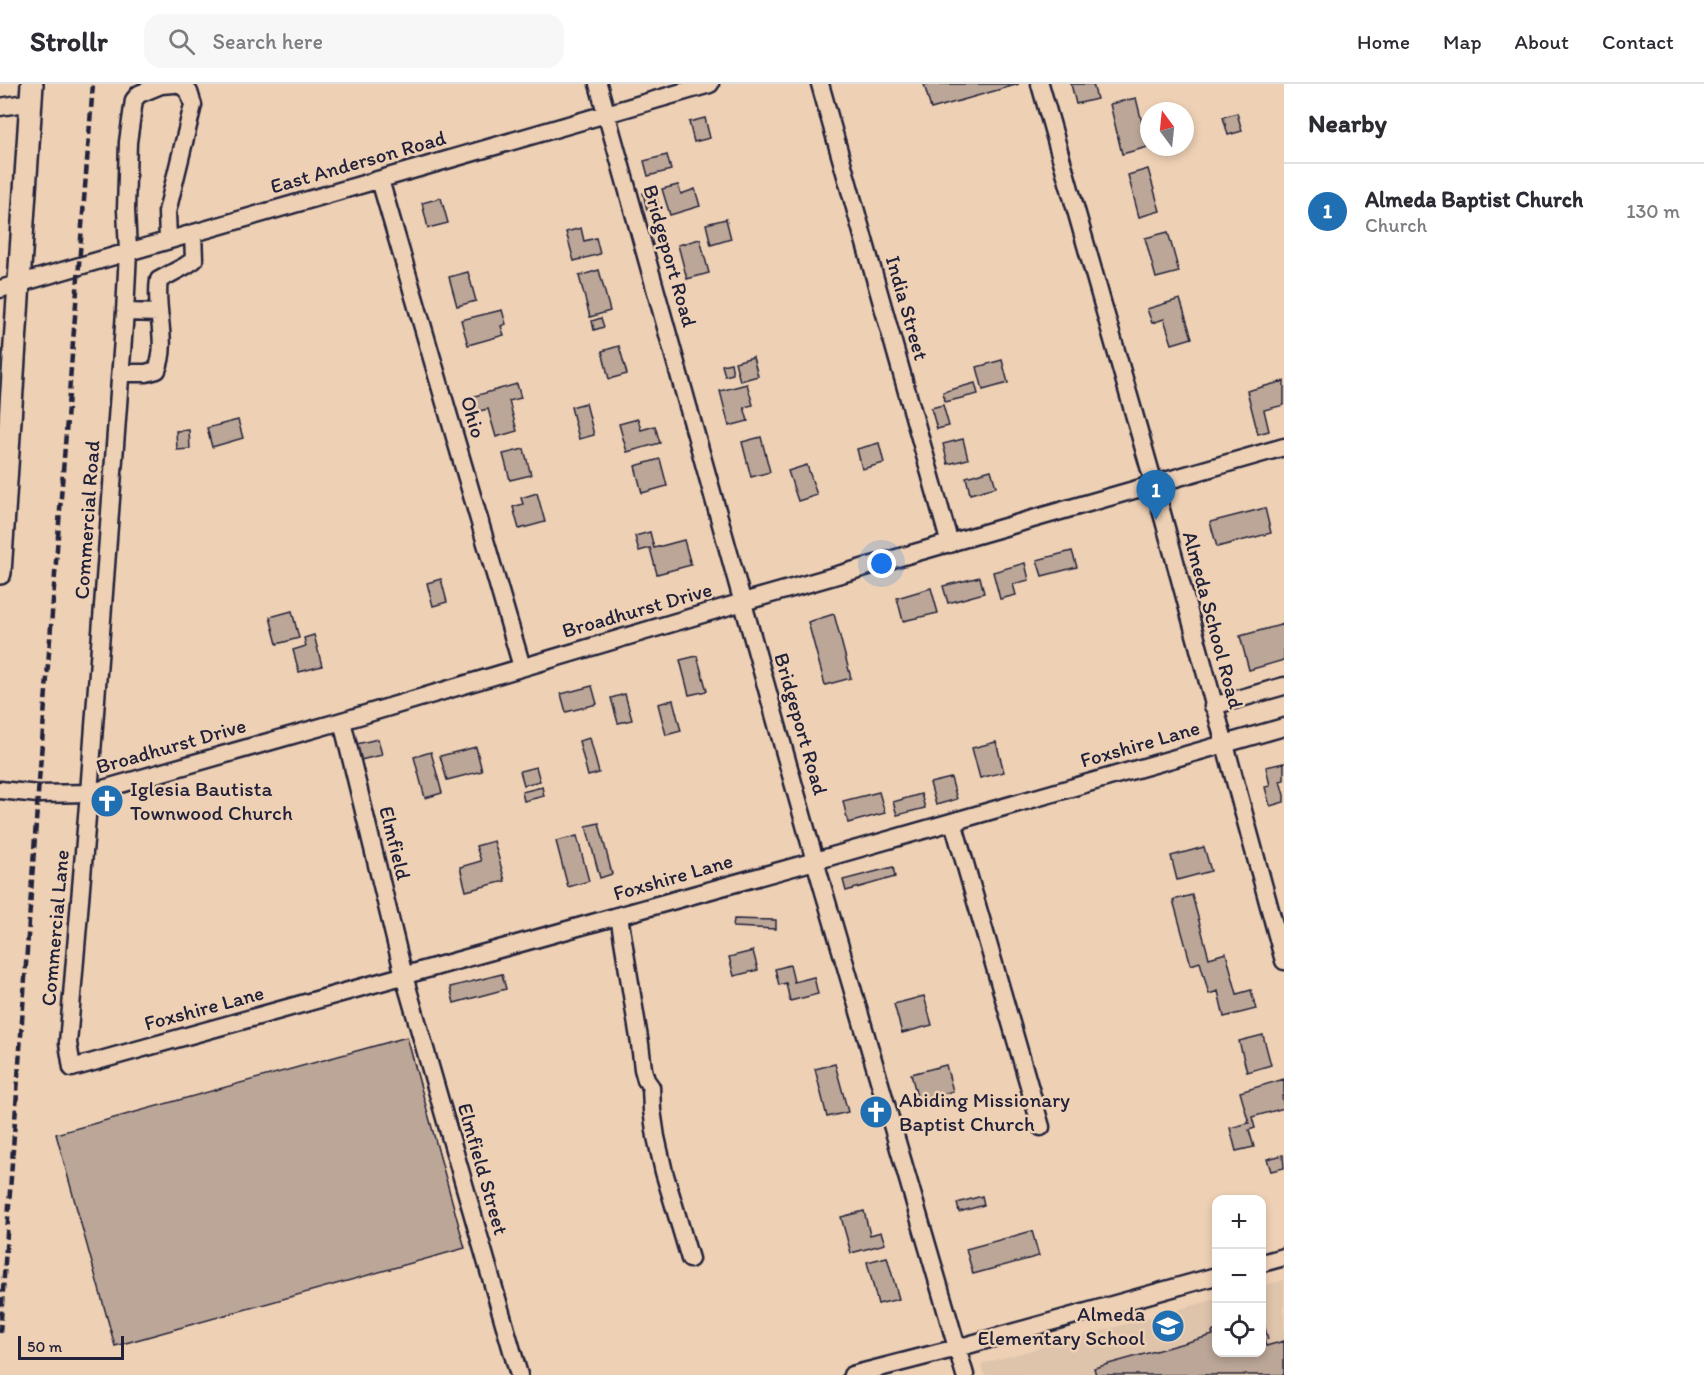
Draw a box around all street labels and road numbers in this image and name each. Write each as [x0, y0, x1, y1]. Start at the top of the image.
street label: East Anderson Road [267, 124, 449, 199]
street label: Bridgeport Road [638, 182, 703, 330]
street label: India Street [881, 253, 934, 363]
street label: Ohio [456, 393, 491, 441]
street label: Commercial Road [68, 439, 105, 600]
street label: Almeda School Road [1178, 528, 1249, 712]
street label: Broadhurst Drive [559, 576, 715, 643]
street label: Bridgeport Road [769, 650, 834, 798]
street label: Broadhurst Drive [93, 712, 249, 779]
street label: Foxshire Lane [1077, 715, 1202, 772]
street label: Elmfield [374, 803, 417, 883]
street label: Foxshire Lane [610, 848, 735, 905]
street label: Commercial Lane [35, 849, 74, 1007]
street label: Foxshire Lane [141, 980, 267, 1036]
street label: Elmfield Street [453, 1100, 514, 1238]

